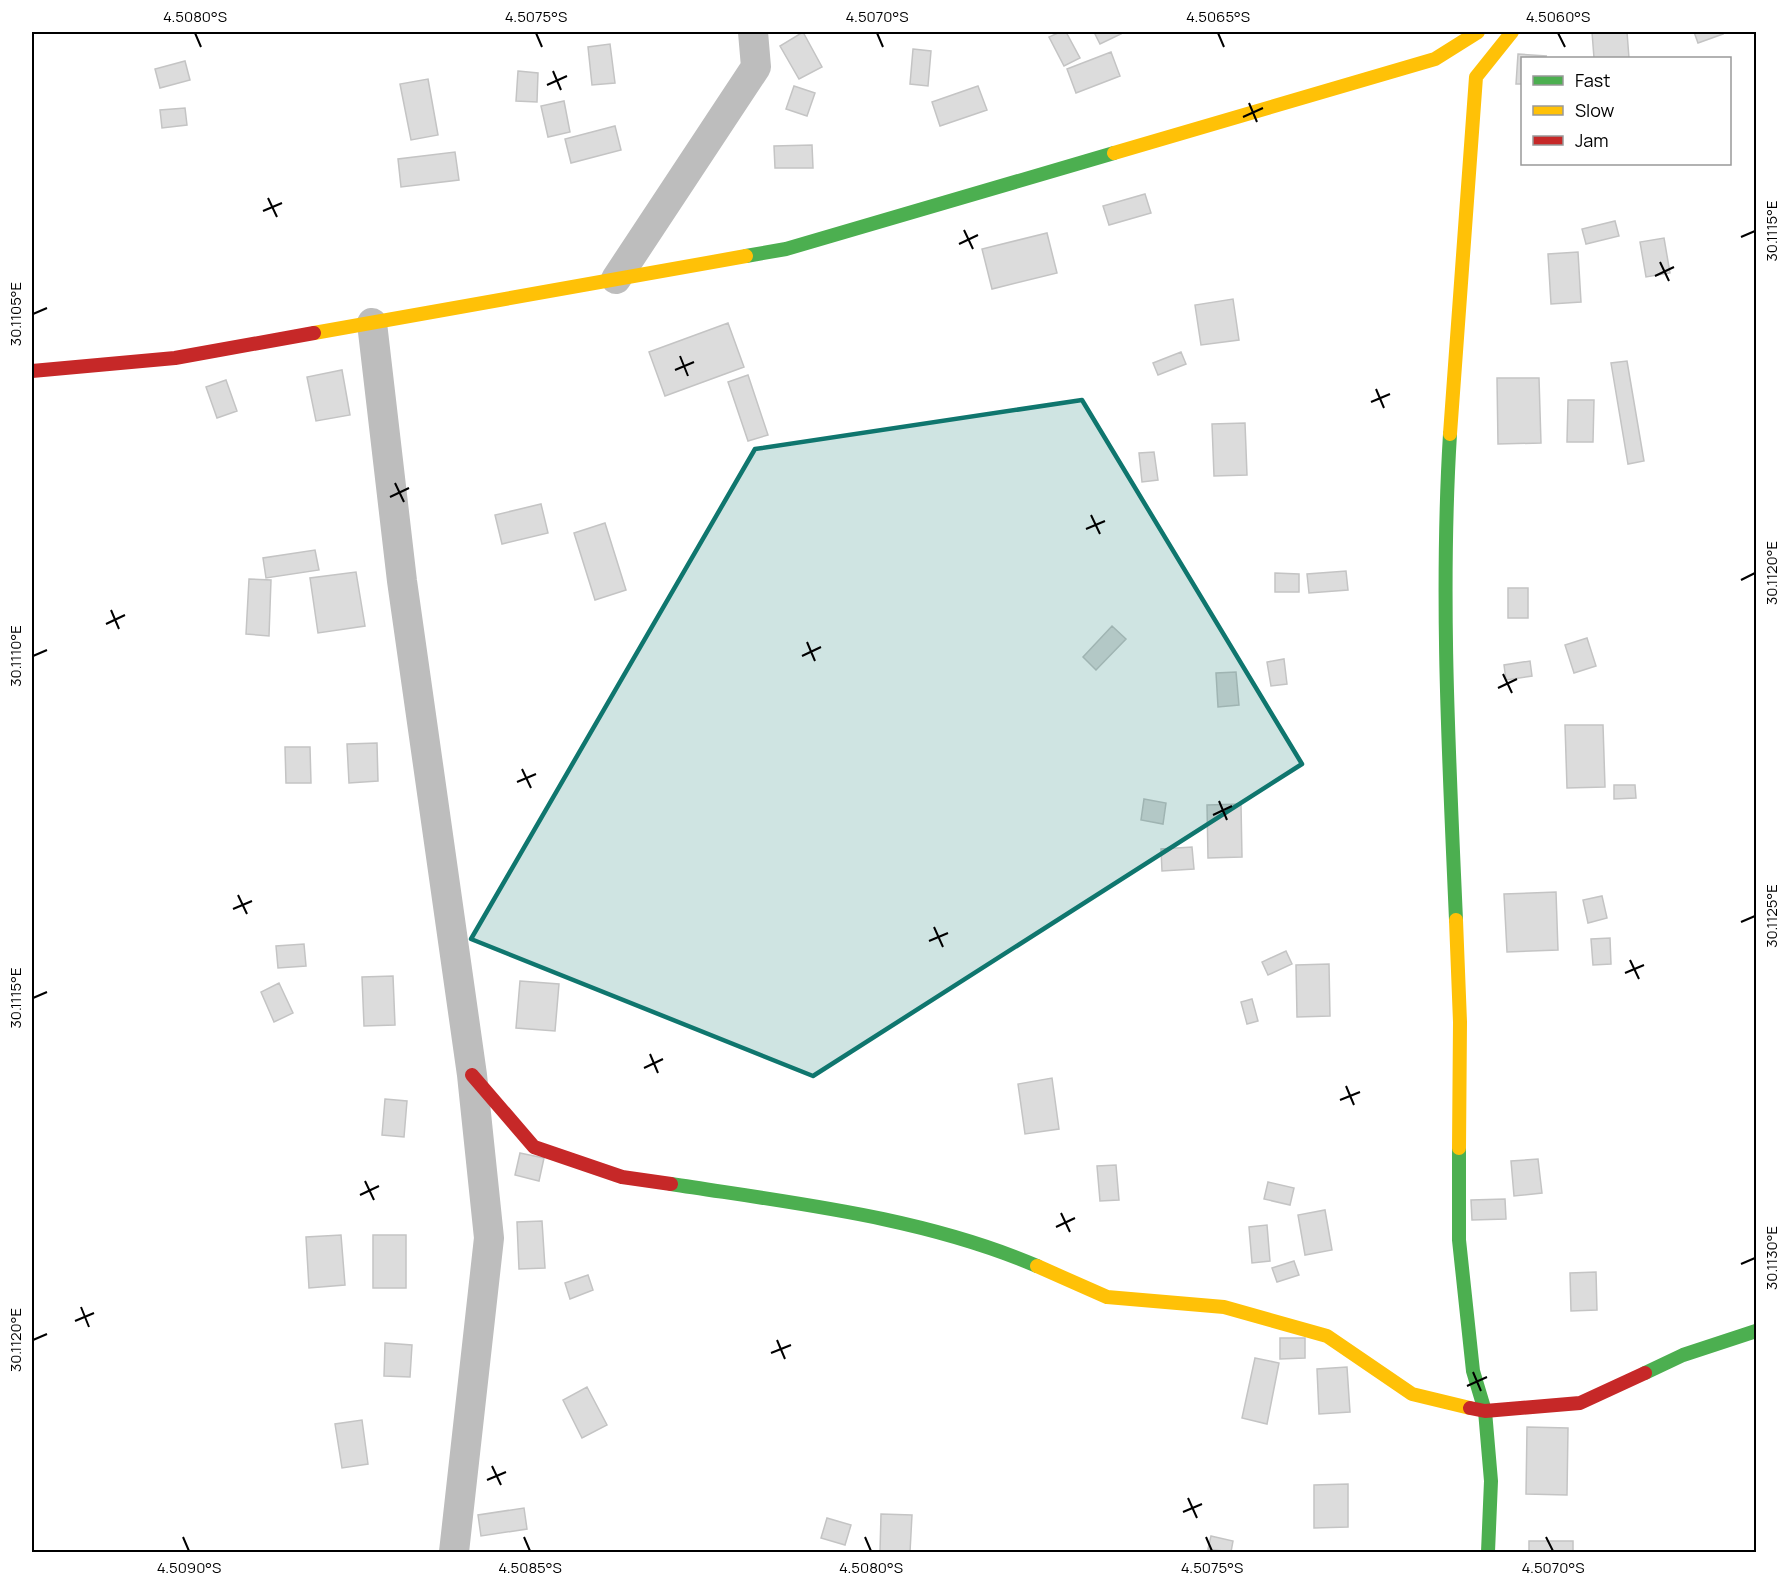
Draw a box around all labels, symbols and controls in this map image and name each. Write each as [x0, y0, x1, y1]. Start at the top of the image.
text: 4.5080°S [163, 6, 227, 27]
text: 4.5075°S [505, 6, 567, 27]
text: 4.5070°S [846, 6, 908, 27]
text: 4.5065°S [1186, 6, 1250, 27]
text: 4.5060°S [1526, 6, 1590, 27]
legend [1521, 57, 1731, 165]
text: Fast [1575, 68, 1610, 92]
text: Slow [1575, 98, 1615, 122]
text: Jam [1575, 128, 1609, 152]
text: 30.1115°E [1761, 201, 1782, 261]
text: 30.1105°E [5, 282, 26, 346]
text: 30.1120°E [1761, 541, 1782, 605]
text: 30.1110°E [5, 625, 26, 687]
text: 30.1125°E [1761, 884, 1782, 948]
text: 30.1115°E [5, 968, 26, 1028]
text: 30.1130°E [1761, 1226, 1782, 1290]
text: 30.1120°E [5, 1308, 26, 1372]
text: 4.5090°S [157, 1557, 221, 1578]
text: 4.5085°S [498, 1557, 562, 1578]
text: 4.5080°S [839, 1557, 903, 1578]
text: 4.5075°S [1181, 1557, 1243, 1578]
text: 4.5070°S [1522, 1557, 1584, 1578]

